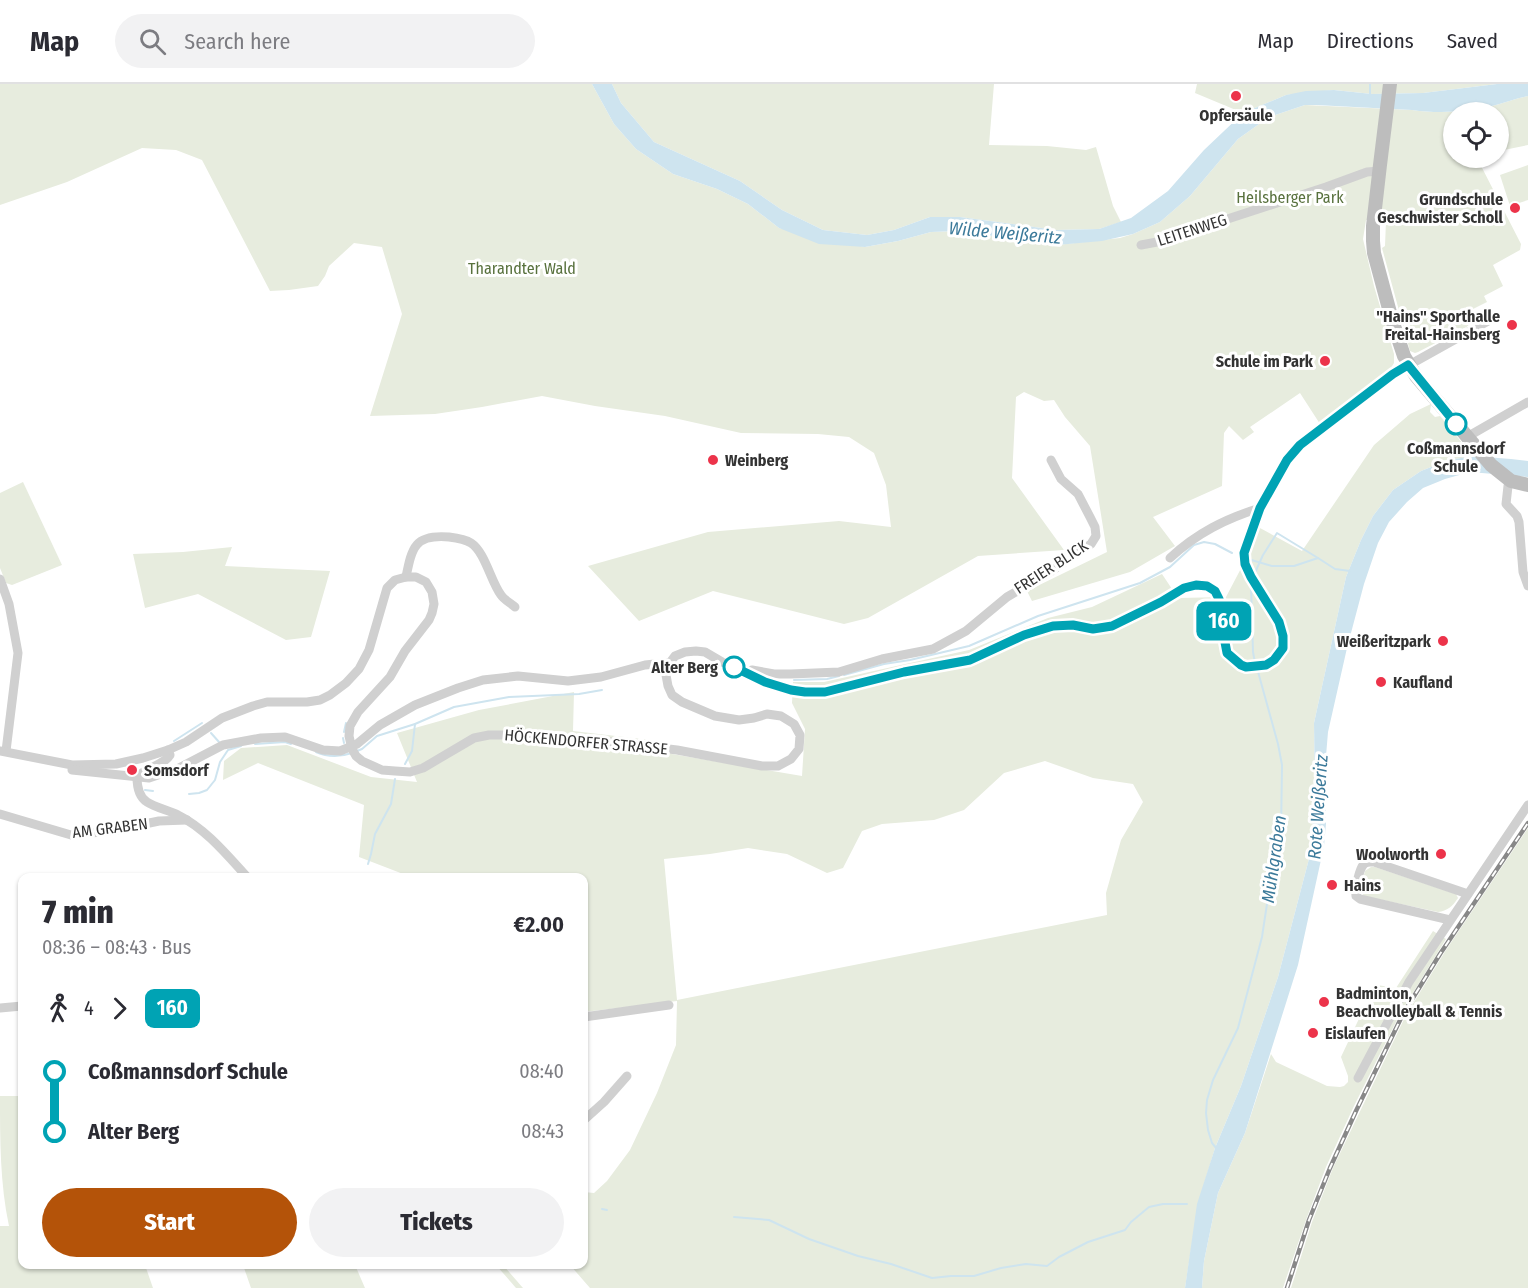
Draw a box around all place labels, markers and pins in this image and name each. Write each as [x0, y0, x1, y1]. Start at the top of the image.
marker: Opfersäule [1229, 89, 1243, 103]
place label: Opfersäule [1199, 106, 1273, 125]
place label: Grundschule Geschwister Scholl [1377, 190, 1504, 227]
marker: Grundschule Geschwister Scholl [1508, 201, 1522, 215]
place label: "Hains" Sporthalle Freital-Hainsberg [1376, 307, 1500, 344]
marker: "Hains" Sporthalle Freital-Hainsberg [1505, 318, 1519, 332]
place label: Schule im Park [1216, 352, 1314, 371]
marker: Schule im Park [1318, 354, 1332, 368]
marker: Coßmannsdorf Schule [1445, 413, 1467, 435]
place label: Coßmannsdorf Schule [1407, 439, 1507, 476]
place label: Weinberg [725, 451, 788, 470]
marker: Weinberg [706, 453, 720, 467]
place label: Weißeritzpark [1337, 632, 1432, 651]
marker: Weißeritzpark [1436, 634, 1450, 648]
marker: Alter Berg [723, 656, 745, 678]
place label: Alter Berg [651, 658, 718, 677]
place label: Kaufland [1393, 673, 1453, 692]
marker: Kaufland [1374, 675, 1388, 689]
place label: Somsdorf [144, 761, 210, 780]
marker: Somsdorf [125, 763, 139, 777]
place label: Woolworth [1356, 845, 1429, 864]
marker: Woolworth [1434, 847, 1448, 861]
place label: Hains [1344, 876, 1381, 895]
marker: Hains [1325, 878, 1339, 892]
place label: Badminton, Beachvolleyball & Tennis [1336, 984, 1502, 1021]
marker: Badminton, Beachvolleyball & Tennis [1317, 995, 1331, 1009]
place label: Eislaufen [1325, 1024, 1386, 1043]
marker: Eislaufen [1306, 1026, 1320, 1040]

